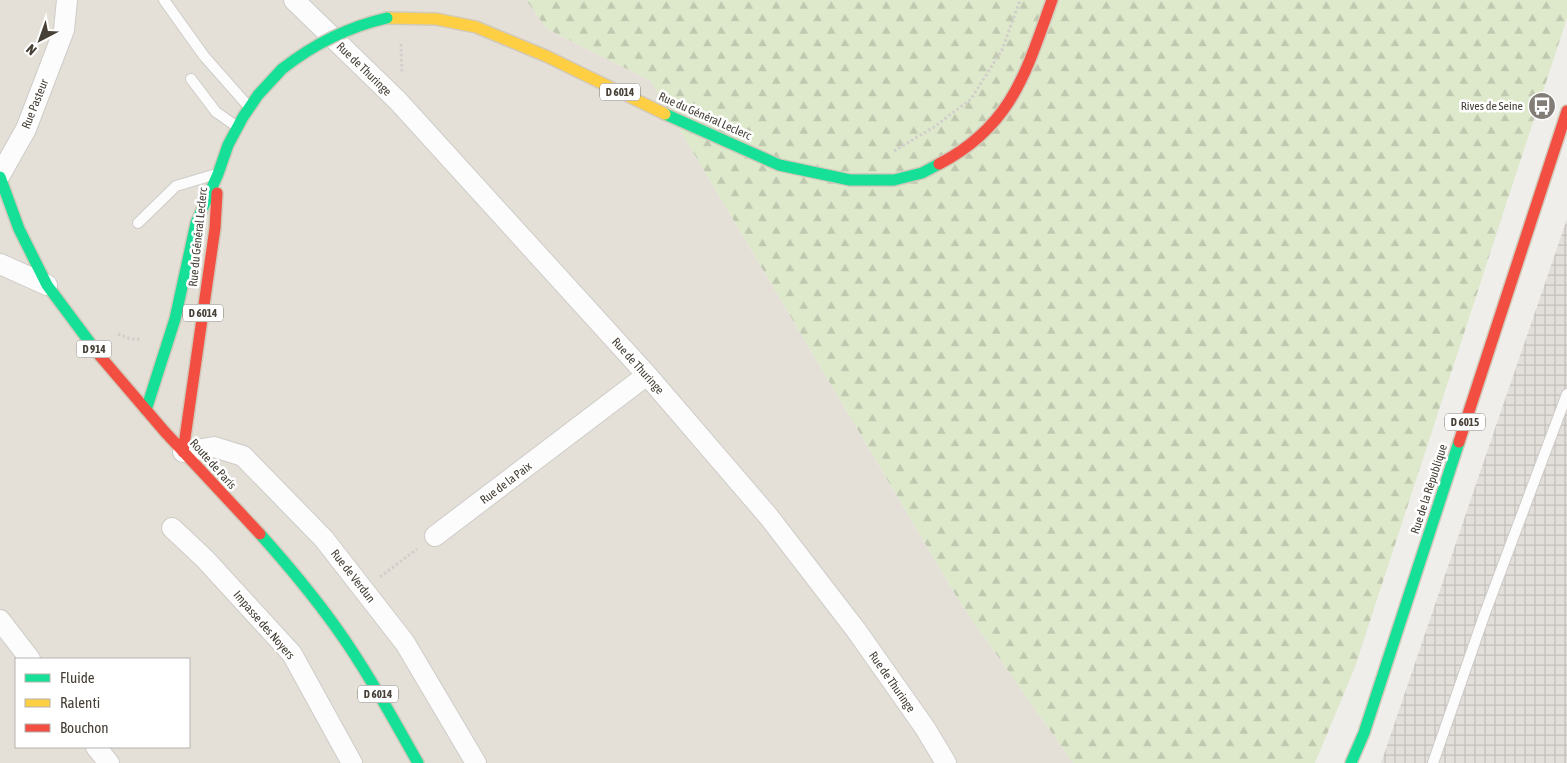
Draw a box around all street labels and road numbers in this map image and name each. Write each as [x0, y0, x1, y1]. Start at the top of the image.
street label: Rue de Thuringe [334, 39, 394, 99]
street label: Rue Pasteur [19, 77, 51, 131]
road number: D 6014 [600, 84, 640, 100]
street label: Rue du Général Leclerc [657, 89, 754, 143]
street label: Rue du Général Leclerc [186, 186, 210, 287]
road number: D 6014 [183, 304, 223, 322]
street label: Rue de Thuringe [609, 335, 667, 397]
road number: D 914 [76, 340, 112, 358]
road number: D 6015 [1445, 414, 1485, 431]
street label: Route de Paris [187, 436, 239, 492]
street label: Rue de la République [1408, 442, 1450, 536]
street label: Rue de la Paix [477, 459, 535, 507]
street label: Rue de Verdun [328, 547, 378, 605]
street label: Impasse des Noyers [230, 588, 298, 662]
street label: Rue de Thuringe [866, 649, 918, 715]
road number: D 6014 [358, 686, 398, 702]

